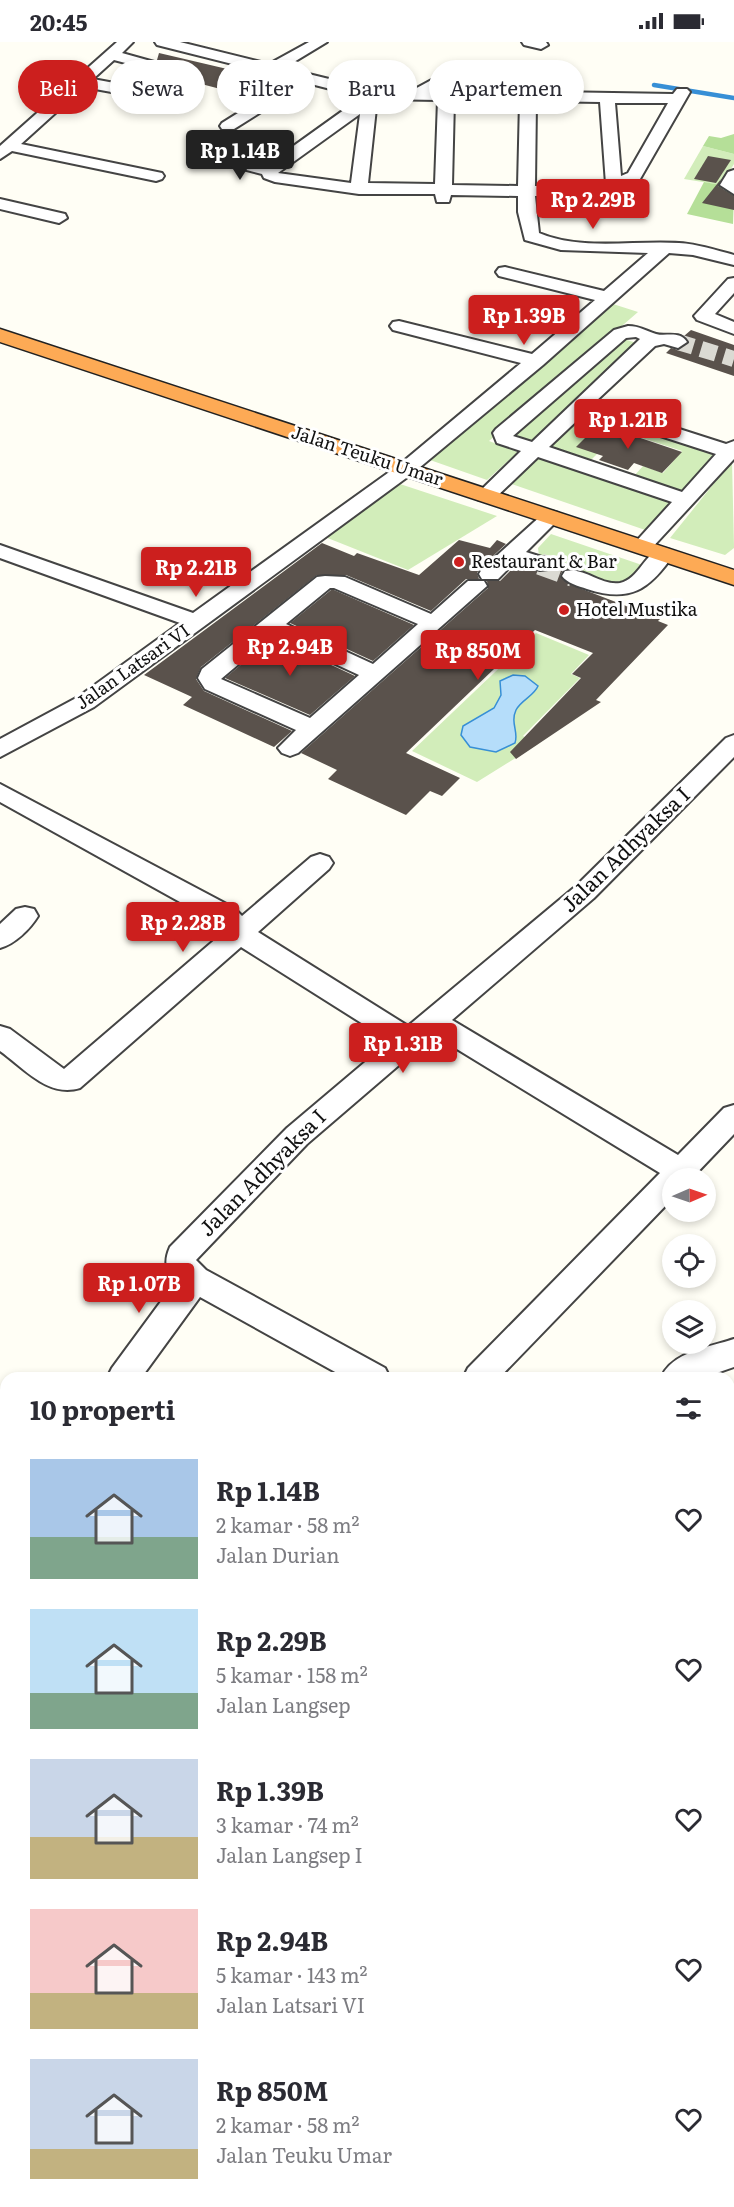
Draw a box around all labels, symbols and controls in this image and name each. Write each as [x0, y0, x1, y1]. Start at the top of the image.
text: 20:45 [30, 5, 87, 38]
chip: Beli [18, 60, 98, 114]
chip: Sewa [110, 60, 205, 114]
chip: Filter [217, 60, 315, 114]
chip: Baru [327, 60, 417, 114]
chip: Apartemen [429, 60, 584, 114]
pin: Rp 1.14B [178, 130, 302, 181]
text: Rp 1.14B [200, 134, 280, 164]
pin: Rp 2.29B [531, 179, 655, 230]
text: Rp 2.29B [550, 183, 636, 213]
pin: Rp 1.39B [462, 295, 586, 346]
text: Rp 1.39B [482, 299, 566, 329]
pin: Rp 1.21B [566, 399, 690, 450]
text: Rp 1.21B [588, 403, 668, 433]
street label: Jalan Teuku Umar [288, 417, 447, 492]
pin: Rp 2.21B [134, 547, 258, 598]
place label: Restaurant & Bar [471, 547, 617, 574]
text: Rp 2.21B [155, 551, 237, 581]
marker: Restaurant & Bar [452, 555, 466, 569]
place label: Hotel Mustika [576, 595, 698, 622]
marker: Hotel Mustika [557, 603, 571, 617]
street label: Jalan Latsari VI [70, 616, 195, 715]
pin: Rp 2.94B [228, 626, 352, 677]
text: Rp 2.94B [247, 630, 333, 660]
pin: Rp 850M [423, 630, 533, 681]
text: Rp 850M [435, 634, 521, 664]
street label: Jalan Adhyaksa I [553, 778, 696, 918]
pin: Rp 2.28B [121, 902, 245, 953]
text: Rp 2.28B [140, 906, 226, 936]
pin: Rp 1.31B [341, 1023, 465, 1074]
text: Rp 1.31B [363, 1027, 443, 1057]
street label: Jalan Adhyaksa I [191, 1101, 332, 1242]
north arrow [662, 1168, 716, 1222]
map controls [662, 1168, 716, 1354]
button: locate [662, 1234, 716, 1288]
pin: Rp 1.07B [77, 1263, 201, 1314]
text: Rp 1.07B [97, 1267, 181, 1297]
button: layers [662, 1300, 716, 1354]
text: 10 properti [30, 1389, 175, 1428]
icon: filters [672, 1392, 705, 1425]
text: Rp 1.14B [216, 1470, 320, 1509]
icon: home [78, 1483, 150, 1555]
icon: heart [672, 1503, 705, 1536]
text: 2 kamar · 58 m² [216, 1509, 360, 1539]
text: Jalan Durian [216, 1539, 340, 1569]
text: Rp 2.29B [216, 1620, 327, 1659]
icon: home [78, 1633, 150, 1705]
icon: heart [672, 1653, 705, 1686]
text: 5 kamar · 158 m² [216, 1659, 368, 1689]
text: Jalan Langsep [216, 1689, 351, 1719]
text: Rp 1.39B [216, 1770, 324, 1809]
icon: home [78, 1783, 150, 1855]
icon: heart [672, 1803, 705, 1836]
text: 3 kamar · 74 m² [216, 1809, 359, 1839]
text: Jalan Langsep I [216, 1839, 363, 1869]
text: Rp 2.94B [216, 1920, 328, 1959]
icon: home [78, 1933, 150, 2005]
icon: heart [672, 1953, 705, 1986]
text: 5 kamar · 143 m² [216, 1959, 368, 1989]
text: Jalan Latsari VI [216, 1989, 365, 2019]
text: Rp 850M [216, 2070, 328, 2109]
icon: home [78, 2083, 150, 2155]
icon: heart [672, 2103, 705, 2136]
text: 2 kamar · 58 m² [216, 2109, 360, 2139]
text: Jalan Teuku Umar [216, 2139, 392, 2169]

